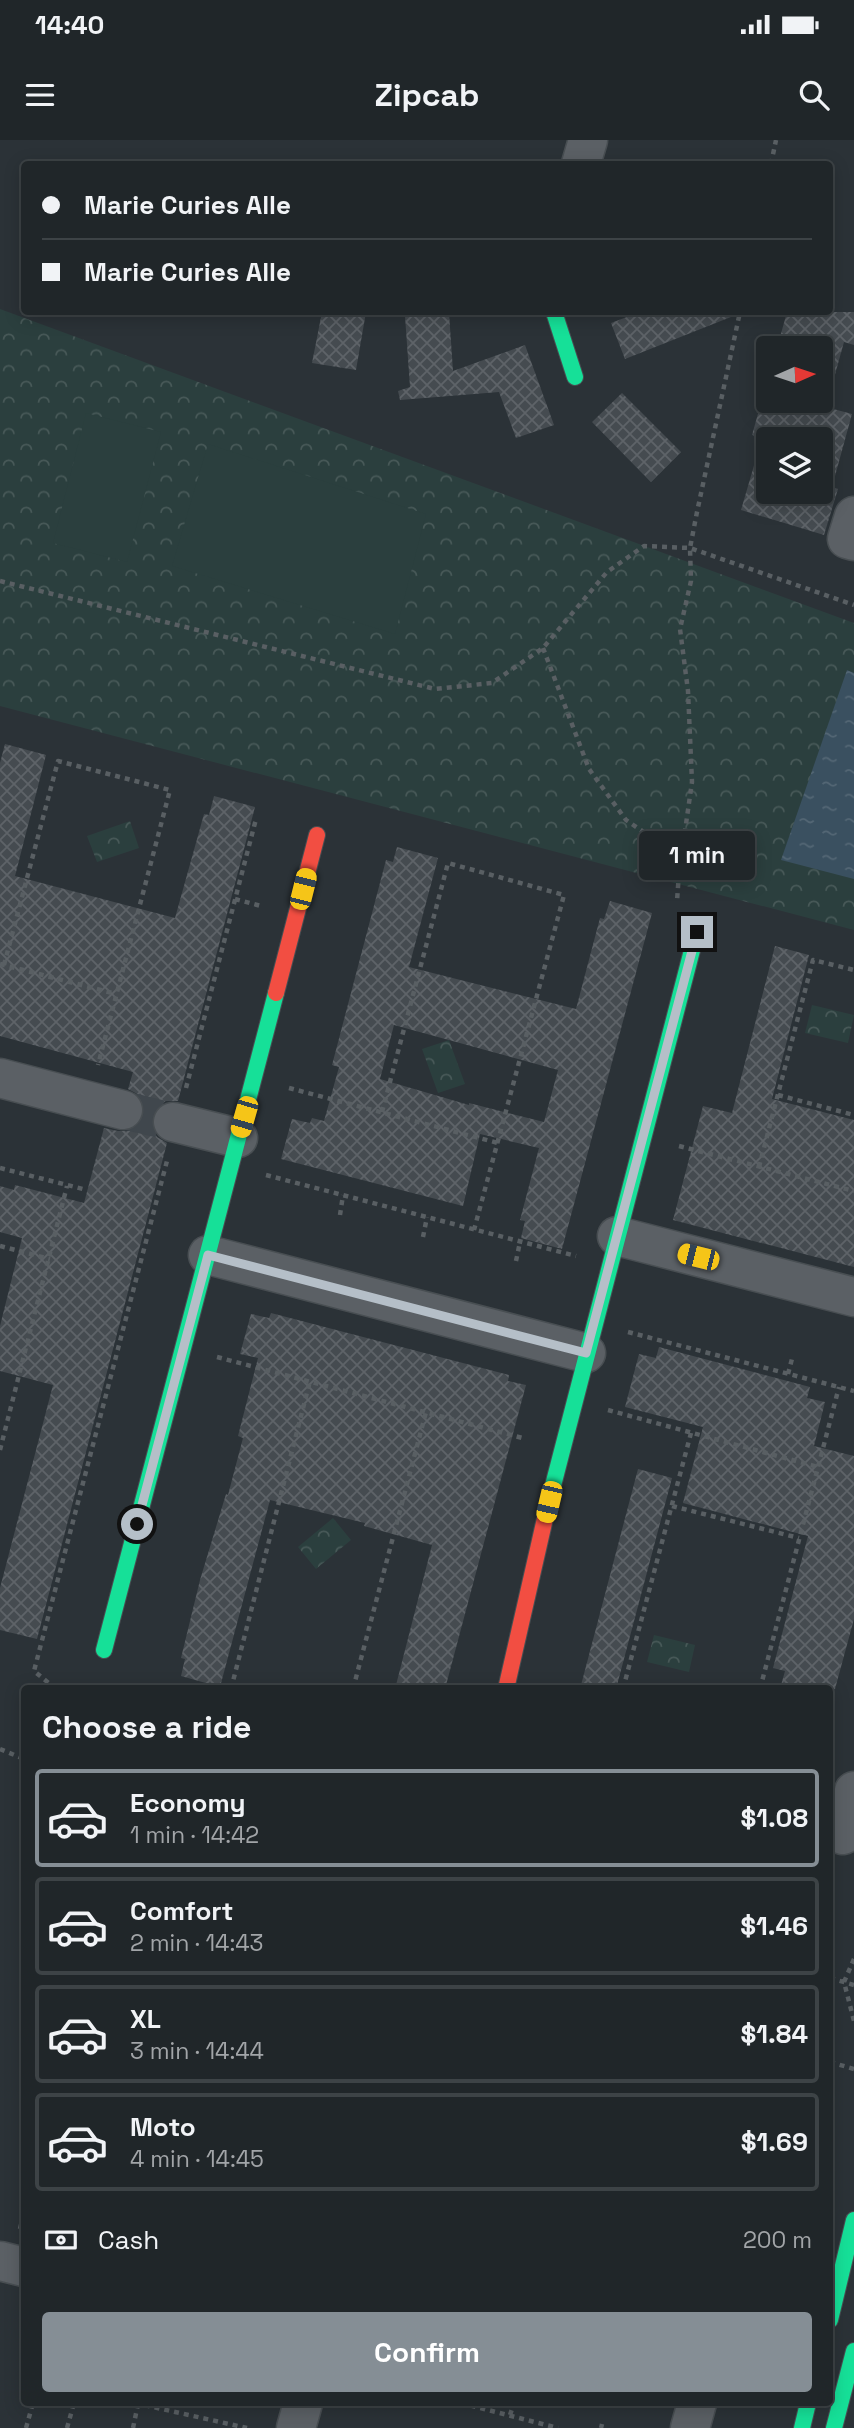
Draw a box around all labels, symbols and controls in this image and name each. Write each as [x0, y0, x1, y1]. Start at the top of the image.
text: 14:40 [35, 8, 104, 42]
text: Zipcab [374, 75, 480, 115]
icon: menu [21, 76, 59, 114]
icon: search [795, 76, 833, 114]
text: Marie Curies Alle [84, 188, 291, 222]
text: Marie Curies Alle [84, 255, 291, 289]
north arrow [756, 336, 833, 413]
map controls [756, 336, 833, 504]
button: layers [756, 427, 833, 504]
callout: 1 min [639, 830, 755, 880]
text: 1 min [669, 840, 725, 870]
car [288, 866, 319, 912]
route end [681, 916, 713, 948]
car [229, 1094, 260, 1140]
car [676, 1242, 721, 1272]
car [535, 1479, 564, 1525]
route start [121, 1508, 153, 1540]
text: Choose a ride [42, 1707, 252, 1747]
text: Economy [130, 1786, 246, 1820]
icon: car [46, 1787, 109, 1850]
text: $1.08 [741, 1801, 808, 1835]
text: 1 min · 14:42 [130, 1820, 259, 1850]
text: Comfort [130, 1894, 233, 1928]
icon: car [46, 1895, 109, 1958]
text: $1.46 [740, 1909, 808, 1943]
text: 2 min · 14:43 [130, 1928, 264, 1958]
text: XL [130, 2002, 161, 2036]
icon: car [46, 2003, 109, 2066]
text: $1.84 [741, 2017, 808, 2051]
text: 3 min · 14:44 [130, 2036, 264, 2066]
text: Moto [130, 2110, 196, 2144]
icon: car [46, 2111, 109, 2174]
text: $1.69 [741, 2125, 808, 2159]
text: 4 min · 14:45 [130, 2144, 264, 2174]
icon: cash [42, 2221, 80, 2259]
text: Cash [98, 2223, 159, 2257]
text: 200 m [743, 2225, 812, 2255]
button: Confirm [42, 2312, 812, 2392]

